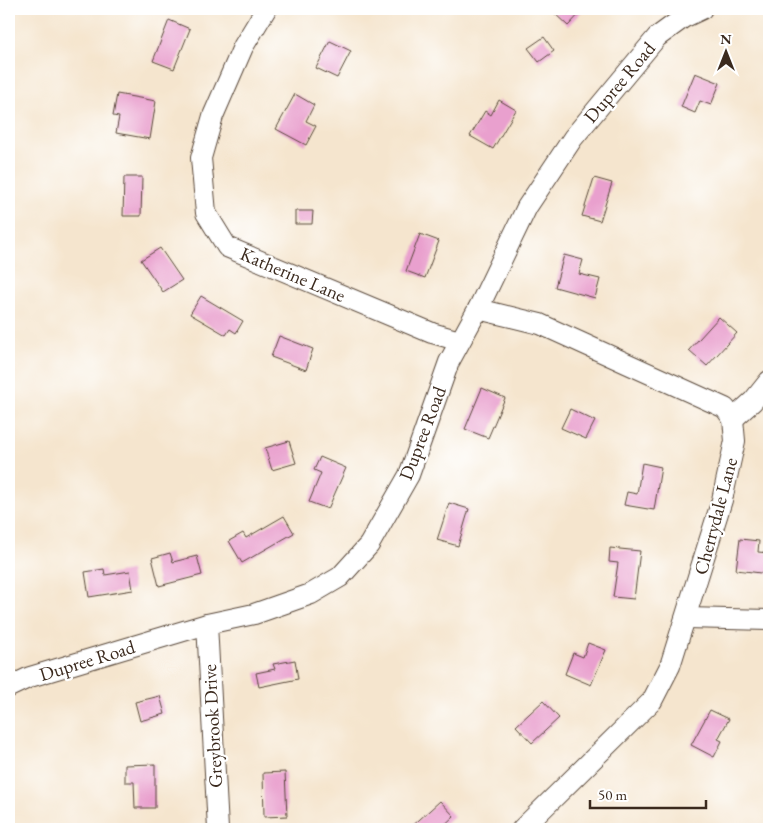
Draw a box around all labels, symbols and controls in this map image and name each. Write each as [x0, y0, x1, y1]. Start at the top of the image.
north arrow [700, 28, 750, 78]
text: N [720, 30, 732, 48]
street label: Dupree Road [578, 36, 661, 128]
street label: Katherine Lane [236, 241, 349, 308]
street label: Dupree Road [393, 382, 452, 484]
street label: Cherrydale Lane [688, 455, 743, 577]
street label: Dupree Road [36, 634, 138, 687]
street label: Greybrook Drive [197, 663, 228, 788]
scale bar [590, 778, 707, 810]
text: 50 m [598, 785, 627, 804]

